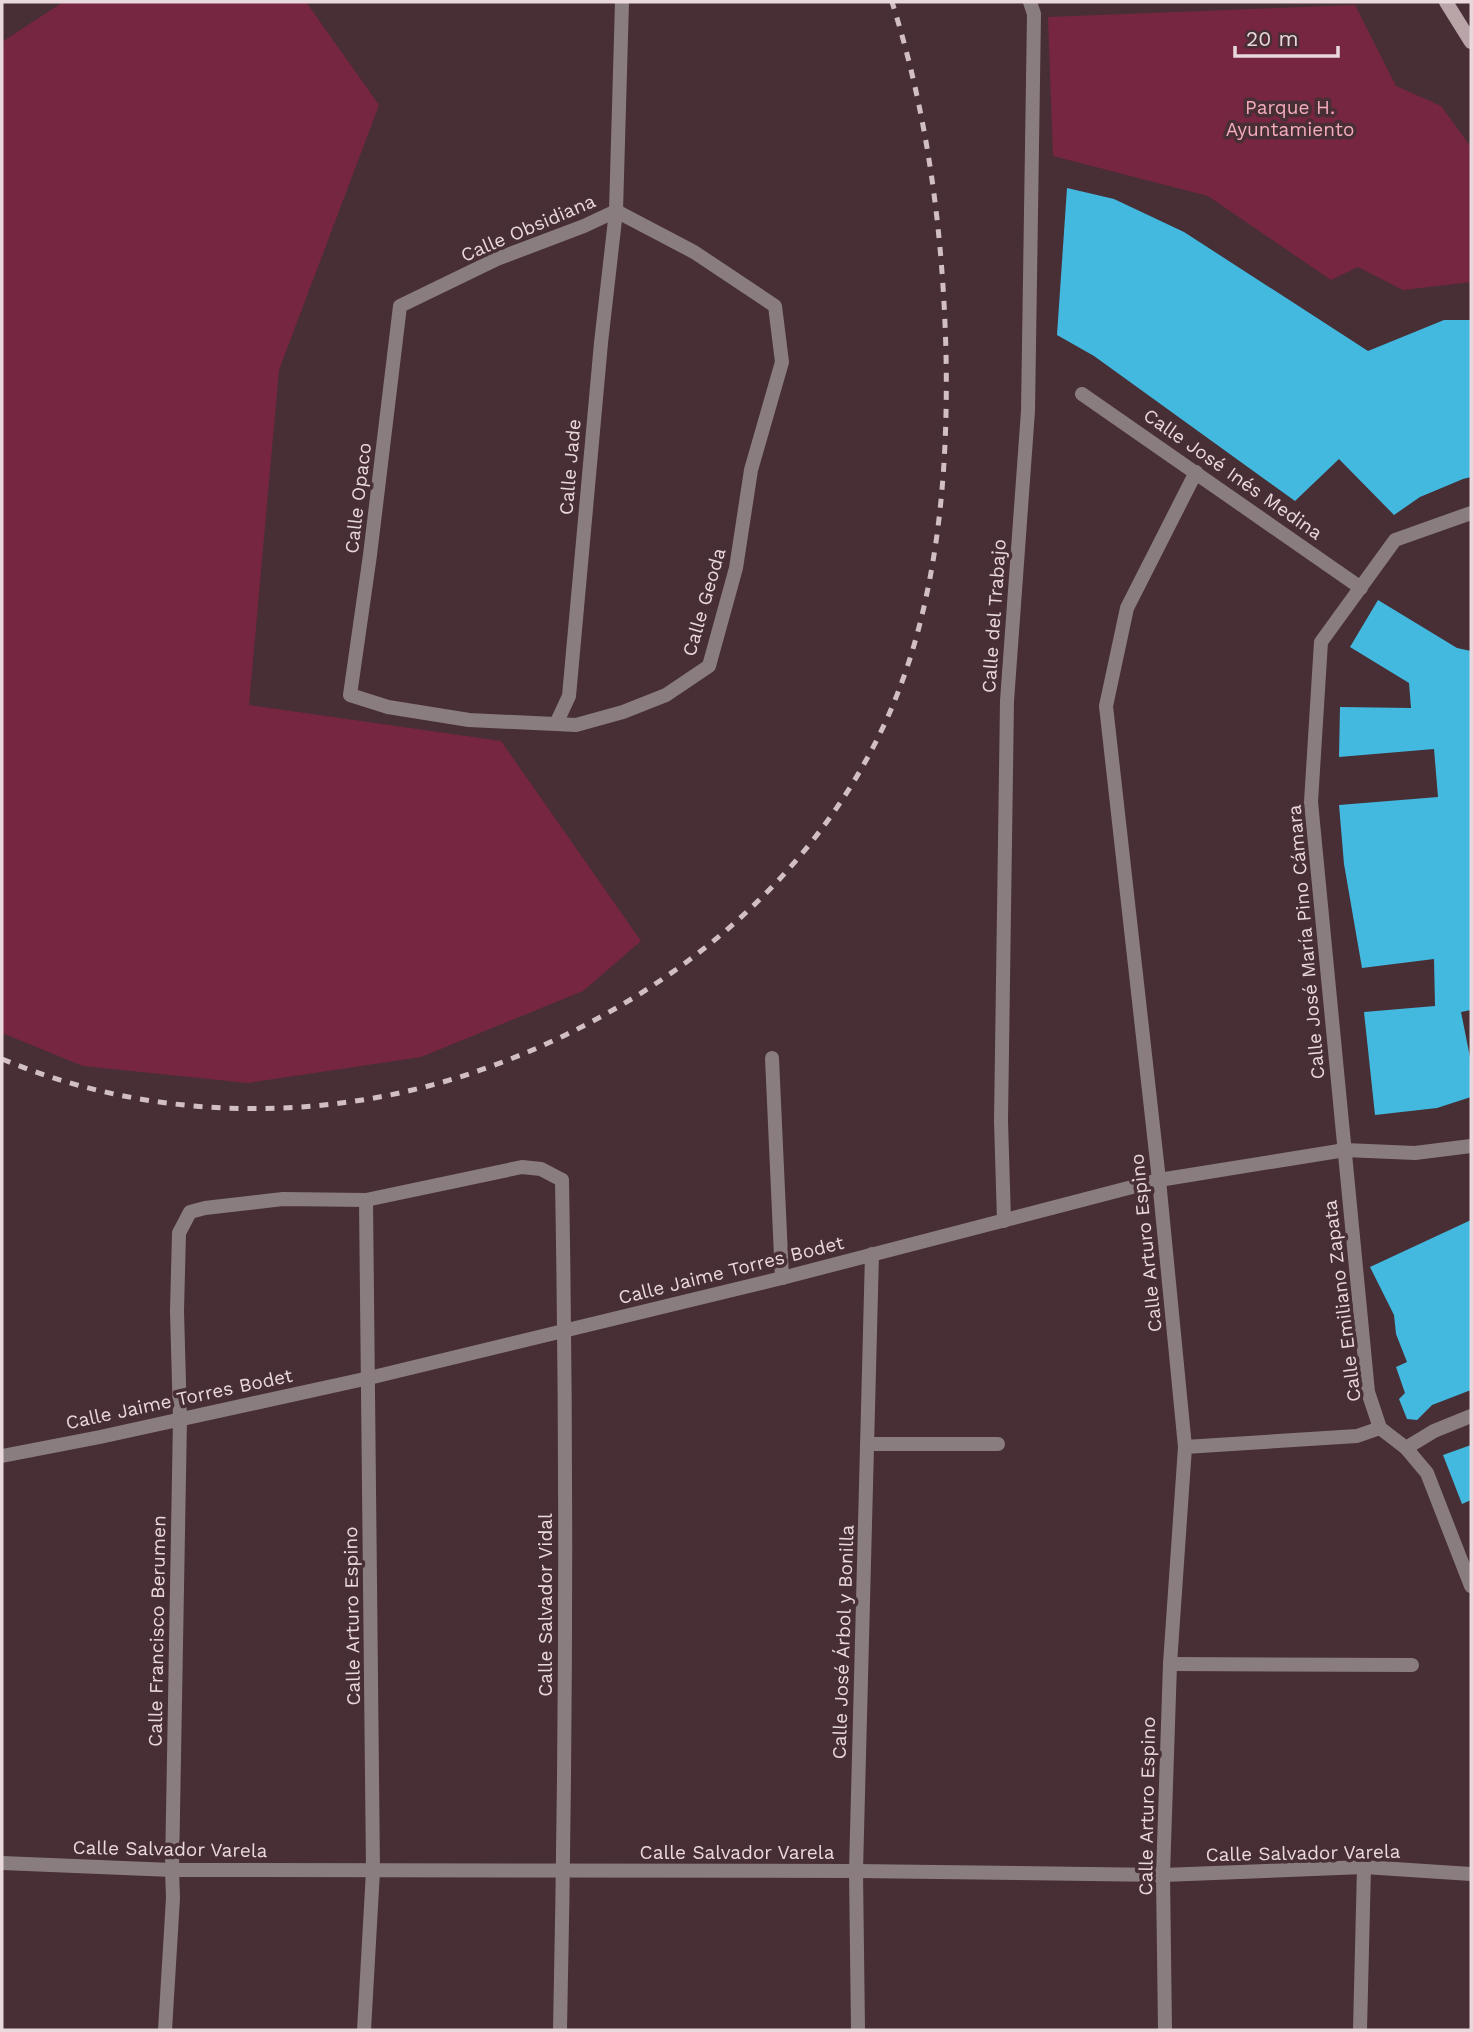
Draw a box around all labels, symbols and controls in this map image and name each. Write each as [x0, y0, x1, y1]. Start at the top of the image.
scale bar [1235, 14, 1338, 58]
text: 20 m [1246, 26, 1298, 51]
park label: Parque H. Ayuntamiento [1226, 96, 1354, 141]
street label: Calle Obsidiana [457, 189, 599, 267]
street label: Calle José Inés Medina [1139, 403, 1327, 545]
street label: Calle Jade [554, 418, 586, 516]
street label: Calle Opaco [340, 441, 376, 555]
street label: Calle del Trabajo [977, 538, 1011, 694]
street label: Calle Geoda [678, 545, 731, 659]
street label: Calle José María Pino Cámara [1283, 804, 1329, 1080]
street label: Calle Arturo Espino [1125, 1153, 1167, 1333]
street label: Calle Emiliano Zapata [1318, 1199, 1366, 1403]
street label: Calle Jaime Torres Bodet [616, 1231, 846, 1309]
street label: Calle Jaime Torres Bodet [63, 1364, 295, 1434]
street label: Calle Salvador Vidal [534, 1513, 557, 1697]
street label: Calle Francisco Berumen [143, 1515, 171, 1747]
street label: Calle José Árbol y Bonilla [827, 1524, 859, 1760]
street label: Calle Arturo Espino [339, 1526, 365, 1706]
street label: Calle Arturo Espino [1134, 1716, 1160, 1896]
street label: Calle Salvador Varela [72, 1836, 268, 1862]
street label: Calle Salvador Varela [1205, 1840, 1401, 1866]
street label: Calle Salvador Varela [640, 1841, 835, 1864]

